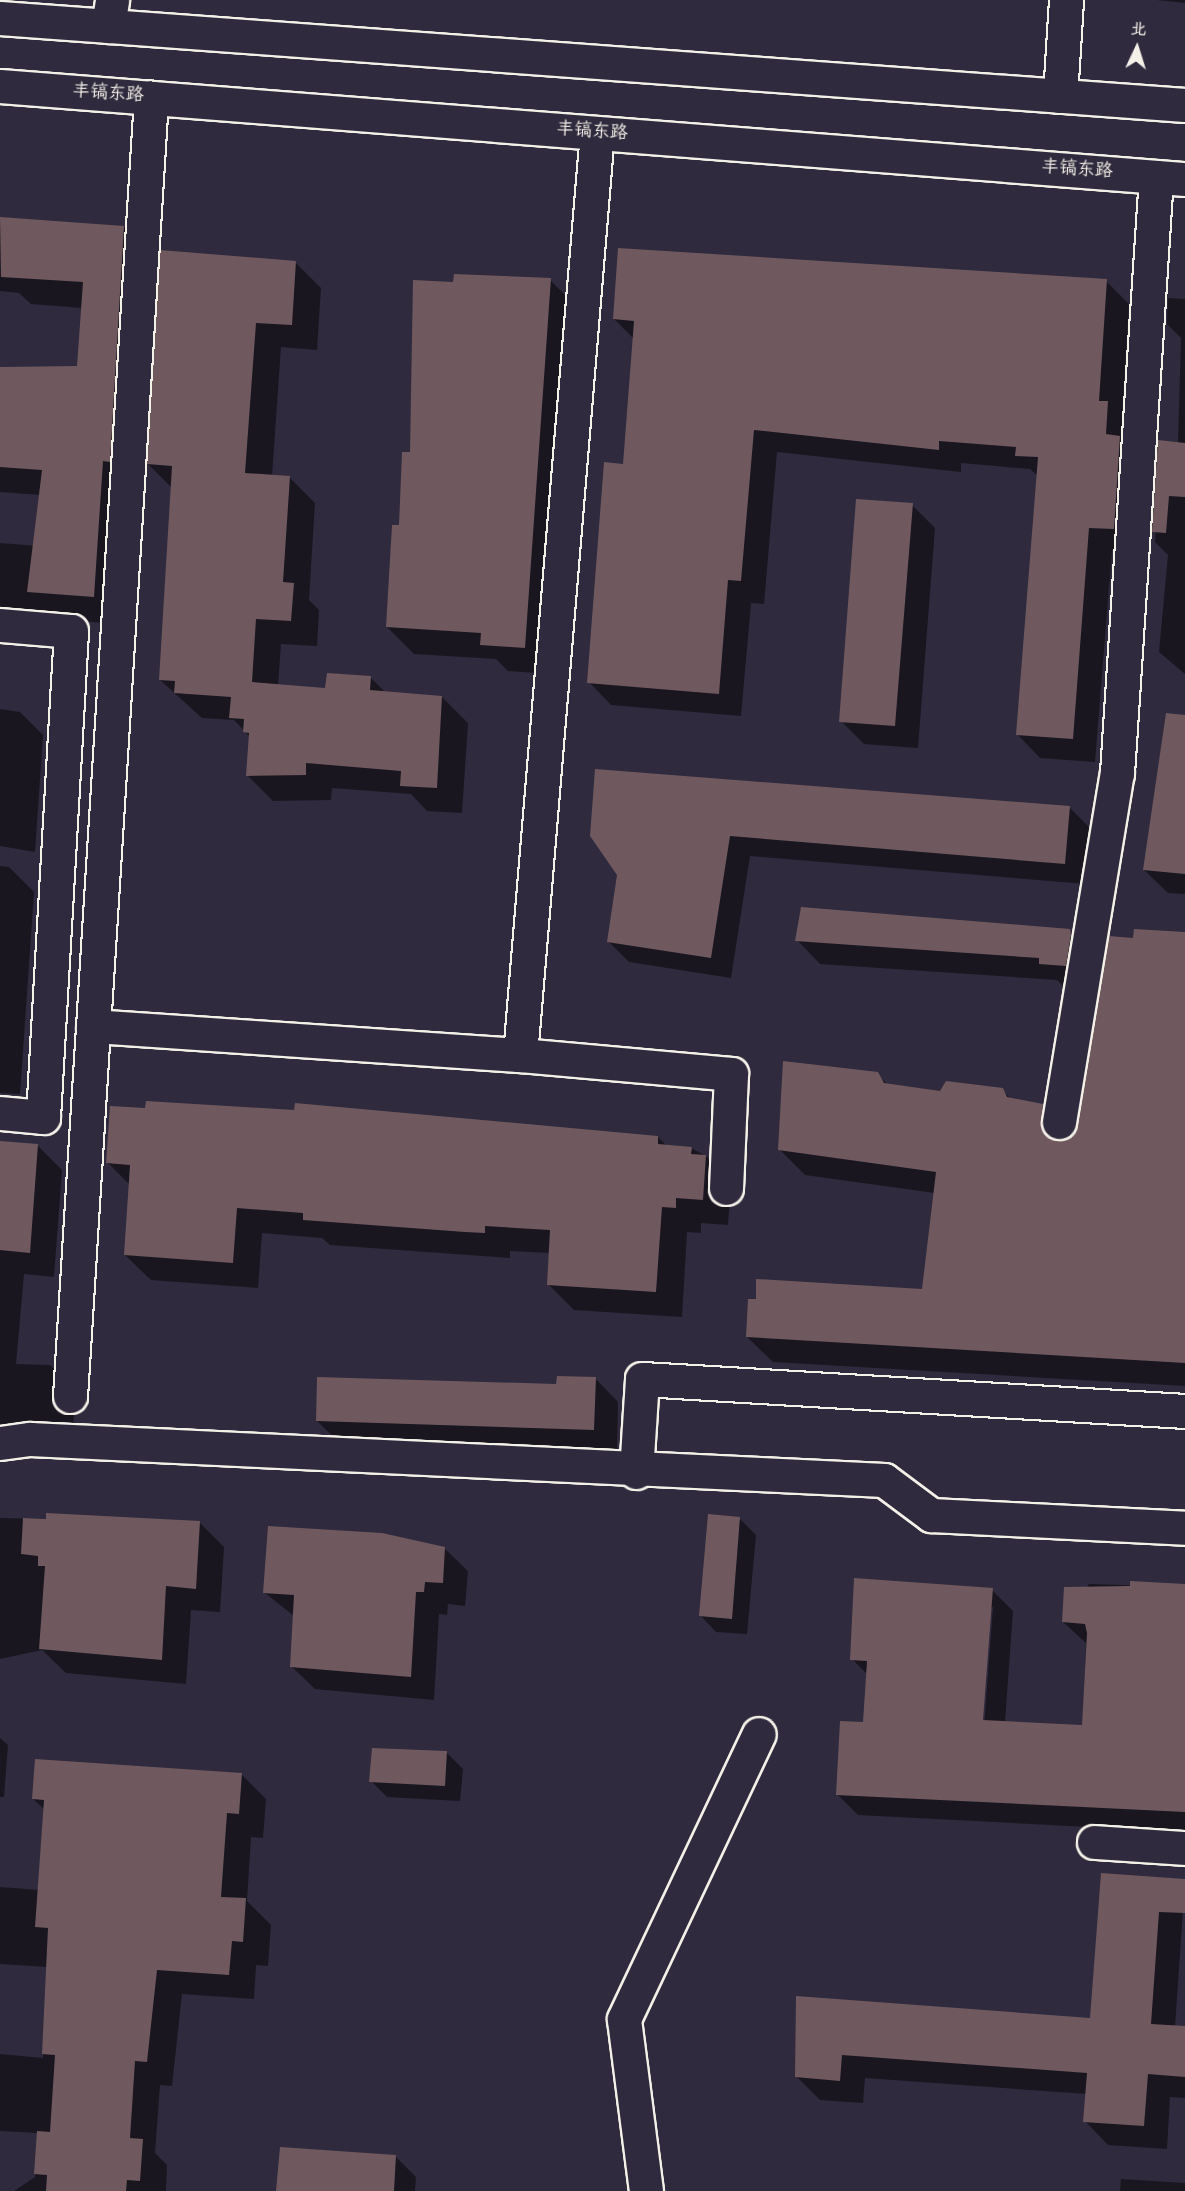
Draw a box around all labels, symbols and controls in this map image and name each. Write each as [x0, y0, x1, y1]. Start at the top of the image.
text: 北 [1129, 17, 1147, 43]
north arrow [1107, 18, 1167, 78]
street label: 丰镐东路 [71, 81, 145, 107]
street label: 丰镐东路 [555, 119, 629, 145]
street label: 丰镐东路 [1040, 157, 1114, 183]

